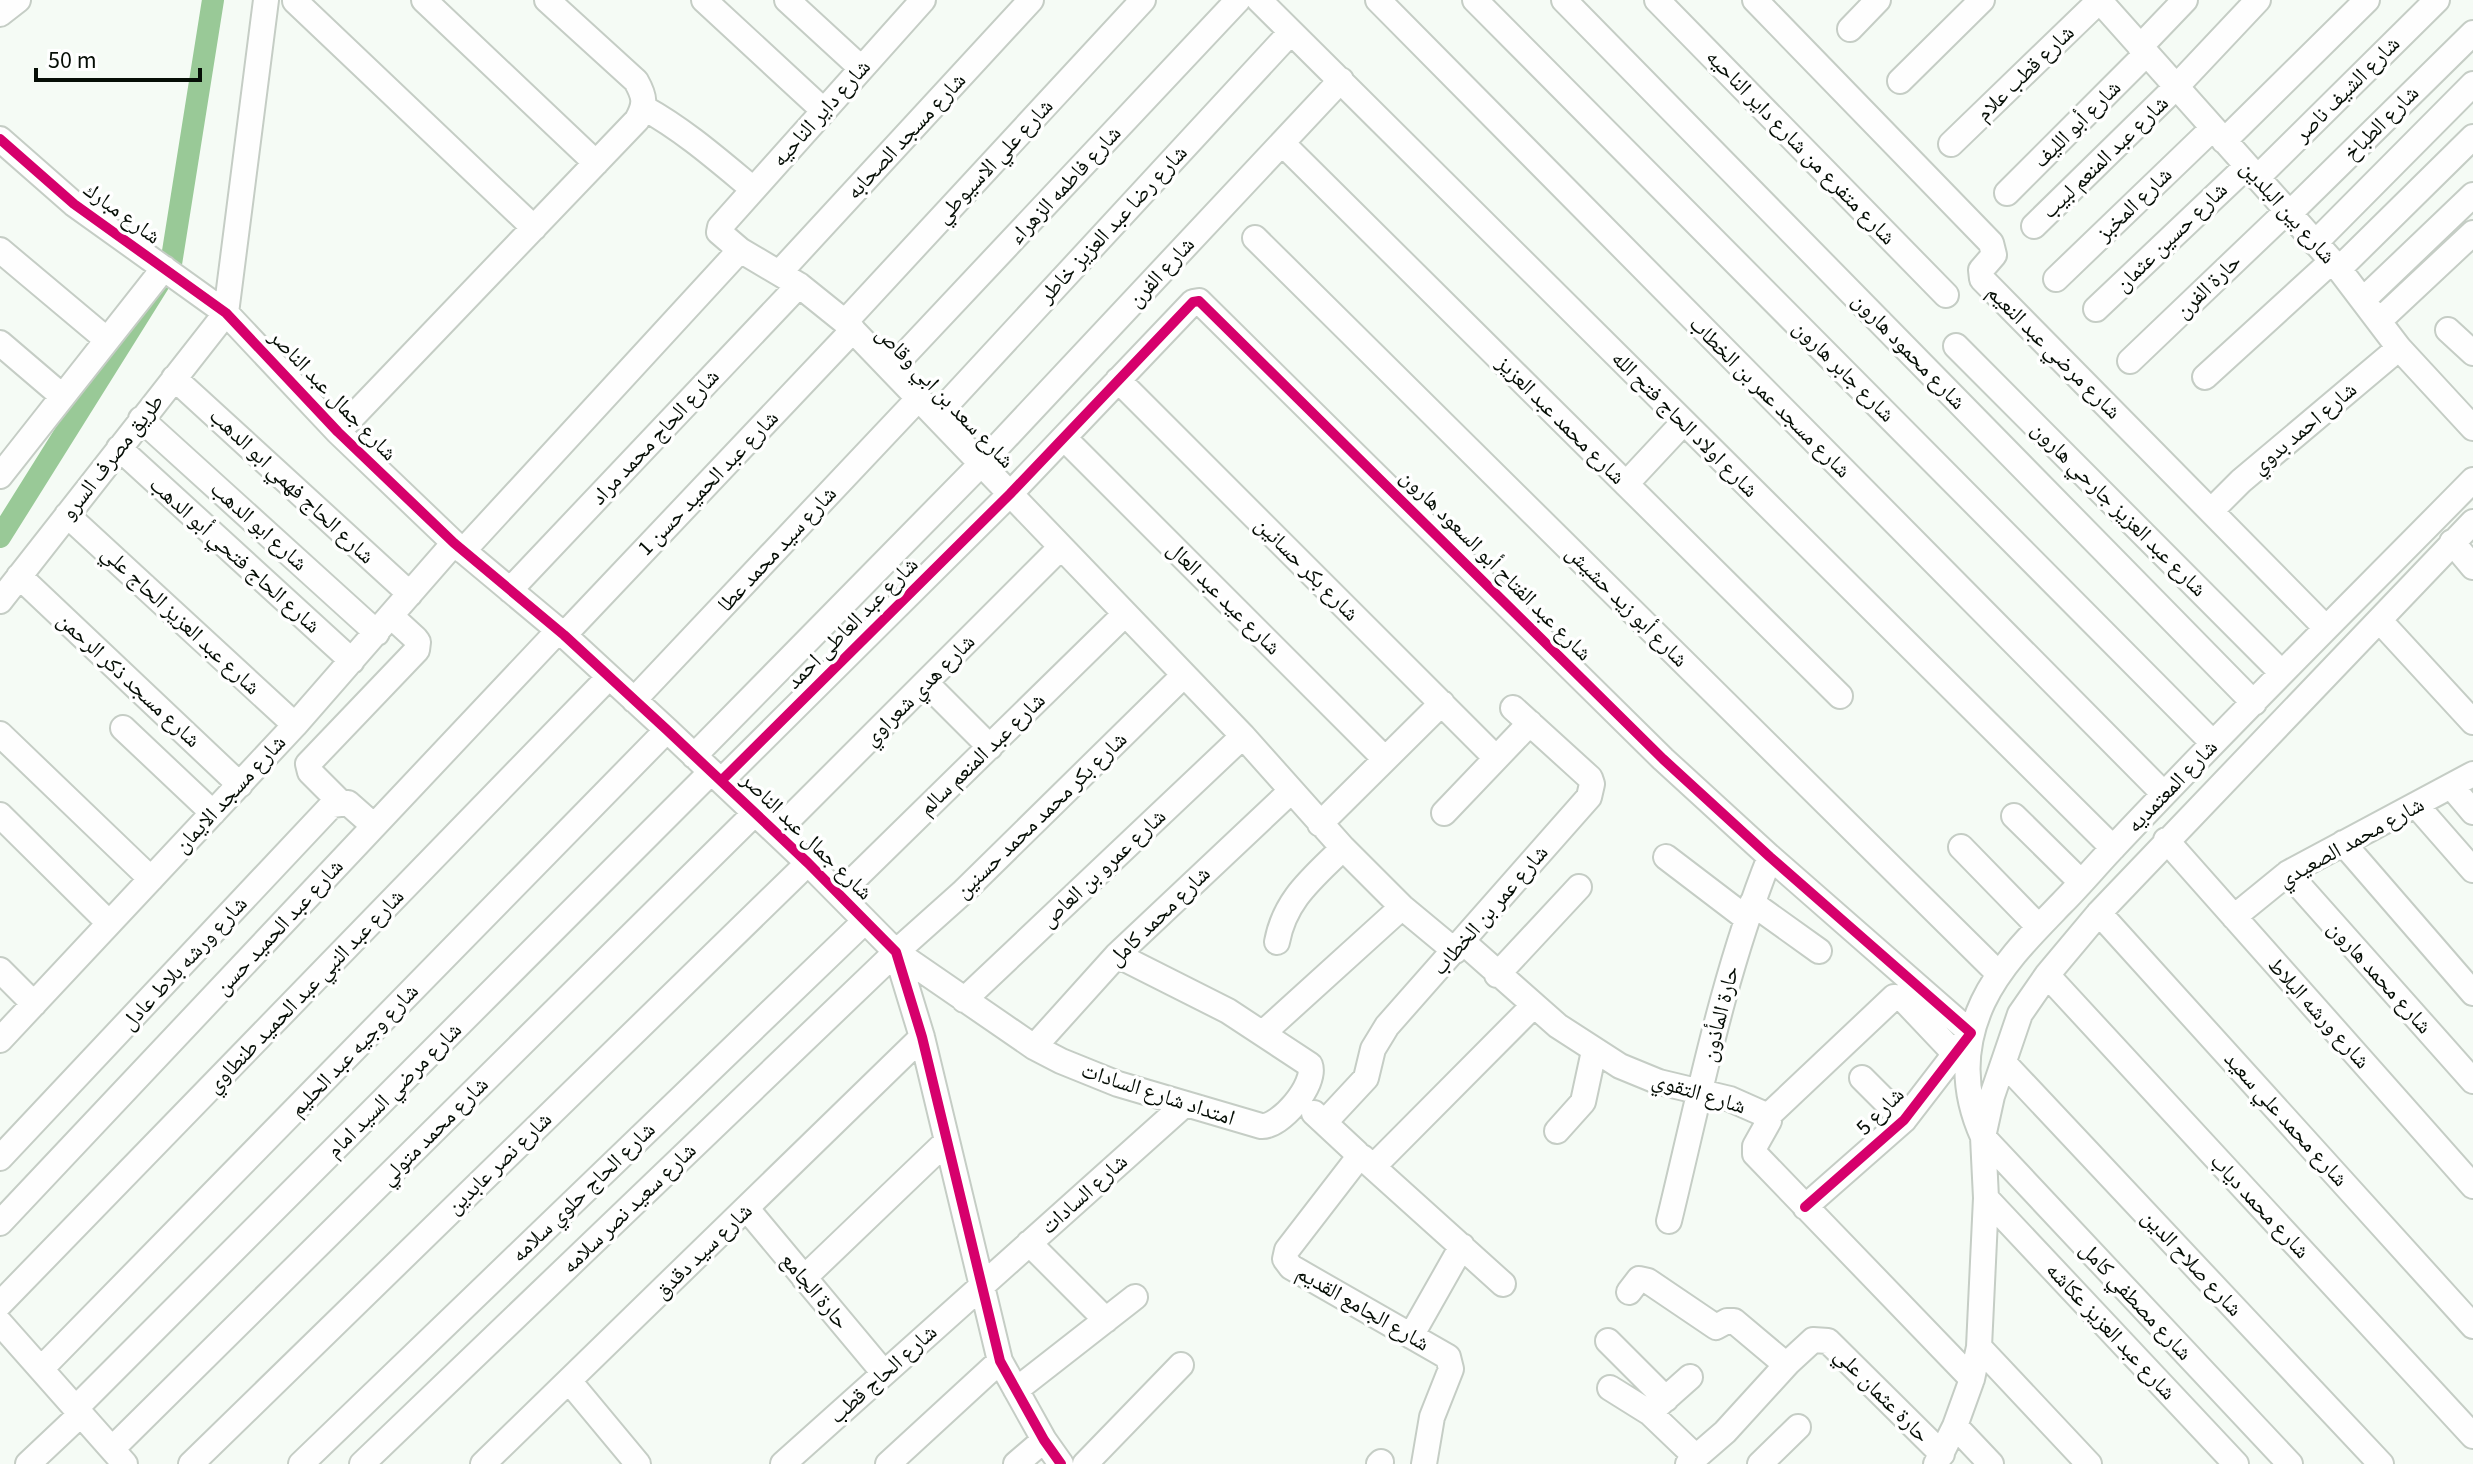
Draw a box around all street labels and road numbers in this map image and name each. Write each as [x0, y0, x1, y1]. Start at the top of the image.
street label: شارع قطب علام [1968, 17, 2082, 129]
street label: شارع الشيف ناصر [2286, 29, 2407, 150]
street label: شارع متفرع من شارع داير الناحيه [1699, 42, 1903, 252]
street label: شارع داير الناحيه [764, 52, 878, 174]
street label: شارع مسجد الصحابه [839, 65, 973, 207]
street label: شارع أبو الليف [2026, 73, 2128, 175]
street label: شارع الطباخ [2336, 78, 2426, 168]
street label: شارع عبد المنعم لبيب [2034, 88, 2176, 226]
street label: شارع علي الاسيوطي [927, 91, 1061, 231]
street label: شارع فاطمه الزهراء [1001, 118, 1129, 252]
street label: شارع رضا عبد العزيز خاطر [1030, 138, 1195, 311]
street label: شارع بين البلدين [2233, 153, 2343, 271]
street label: شارع المخبز [2088, 159, 2179, 249]
street label: شارع مبارك [77, 174, 167, 252]
street label: شارع حسين عثمان [2107, 175, 2235, 299]
street label: شارع الفرن [1120, 229, 1202, 315]
street label: حارة الفرن [2168, 246, 2248, 326]
street label: شارع مرضي عبد النعيم [1979, 277, 2129, 427]
street label: شارع محمود هارون [1845, 285, 1973, 417]
street label: شارع مسجد عمر بن الخطاب [1682, 309, 1858, 485]
street label: شارع جابر هارون [1785, 312, 1903, 430]
street label: شارع سعد بن ابي وقاص [868, 318, 1022, 476]
street label: شارع جمال عبد الناصر [261, 321, 405, 468]
street label: شارع اولاد الحاج فتح الله [1604, 343, 1766, 505]
street label: شارع محمد عبد العزيز [1488, 347, 1633, 492]
street label: شارع الحاج محمد مراد [583, 362, 727, 512]
street label: شارع احمد بدوي [2244, 374, 2364, 482]
street label: طريق مصرف السرو [53, 387, 171, 527]
street label: شارع الحاج فهمي ابو الدهب [202, 400, 382, 572]
street label: شارع عبد الحميد حسن 1 [630, 403, 786, 563]
street label: شارع عبد العزيز جارحي هارون [2023, 414, 2214, 605]
street label: شارع عبد الفتاح أبو السعود هارون [1393, 462, 1599, 668]
street label: شارع الحاج فتحي أبو الدهب [142, 469, 328, 641]
street label: شارع ابو الدهب [203, 473, 315, 579]
street label: شارع سيد محمد عطا [710, 479, 844, 619]
street label: شارع بكر حسانين [1247, 509, 1367, 629]
street label: شارع عيد عبد العال [1160, 534, 1288, 662]
street label: شارع أبو زيد حشيش [1558, 537, 1696, 675]
street label: شارع عبد العزيز الحاج علي [94, 538, 268, 703]
street label: شارع عبد العاطى احمد [778, 549, 926, 697]
street label: شارع مسجد ذكر الرحمن [50, 605, 208, 755]
street label: شارع هدي شعراوي [856, 627, 983, 754]
street label: شارع عبد المنعم سالم [911, 685, 1053, 823]
street label: شارع بكر محمد محمد حسنين [948, 724, 1134, 906]
street label: شارع مسجد الايمان [166, 727, 294, 861]
street label: شارع المعتمديه [2119, 732, 2225, 840]
street label: شارع جمال عبد الناصر [733, 764, 880, 908]
street label: شارع محمد الصعيدي [2272, 789, 2430, 896]
street label: شارع عمرو بن العاص [1033, 801, 1173, 935]
street label: شارع عمر بن الخطاب [1424, 838, 1556, 982]
street label: شارع عبد الحميد حسن [207, 852, 351, 1002]
street label: شارع محمد كامل [1100, 858, 1218, 974]
street label: شارع عبد النبي عبد الحميد طنطاوي [198, 881, 412, 1101]
street label: شارع ورشه بلاط عادل [113, 889, 255, 1037]
street label: شارع محمد هارون [2320, 913, 2440, 1041]
street label: شارع ورشه البلاط [2260, 950, 2378, 1076]
street label: حارة المأذون [1693, 962, 1747, 1066]
street label: شارع وجيه عبد الحليم [282, 976, 426, 1124]
street label: شارع مرضي السيد امام [319, 1015, 470, 1166]
street label: شارع محمد علي سعيد [2216, 1044, 2356, 1194]
street label: امتداد شارع السادات [1077, 1054, 1239, 1134]
street label: شارع التقوي [1648, 1064, 1750, 1123]
street label: شارع محمد متولي [372, 1069, 496, 1193]
street label: شارع 5 [1848, 1079, 1912, 1143]
street label: شارع نصر عابدين [439, 1104, 559, 1222]
street label: شارع الحاج حلوي سلامه [503, 1114, 663, 1270]
street label: شارع سعيد نصر سلامه [554, 1135, 704, 1281]
street label: شارع السادات [1033, 1146, 1135, 1242]
street label: شارع محمد دياب [2203, 1146, 2317, 1266]
street label: شارع سيد دقدق [646, 1196, 760, 1306]
street label: شارع صلاح الدين [2134, 1202, 2250, 1324]
street label: شارع مصطفي كامل [2072, 1234, 2200, 1368]
street label: حارة الجامع [773, 1245, 857, 1337]
street label: شارع عبد العزيز عكاشه [2038, 1255, 2184, 1407]
street label: شارع الجامع القديم [1290, 1257, 1436, 1359]
street label: شارع الحاج قطب [822, 1317, 944, 1431]
street label: حارة عثمان علي [1826, 1340, 1937, 1451]

